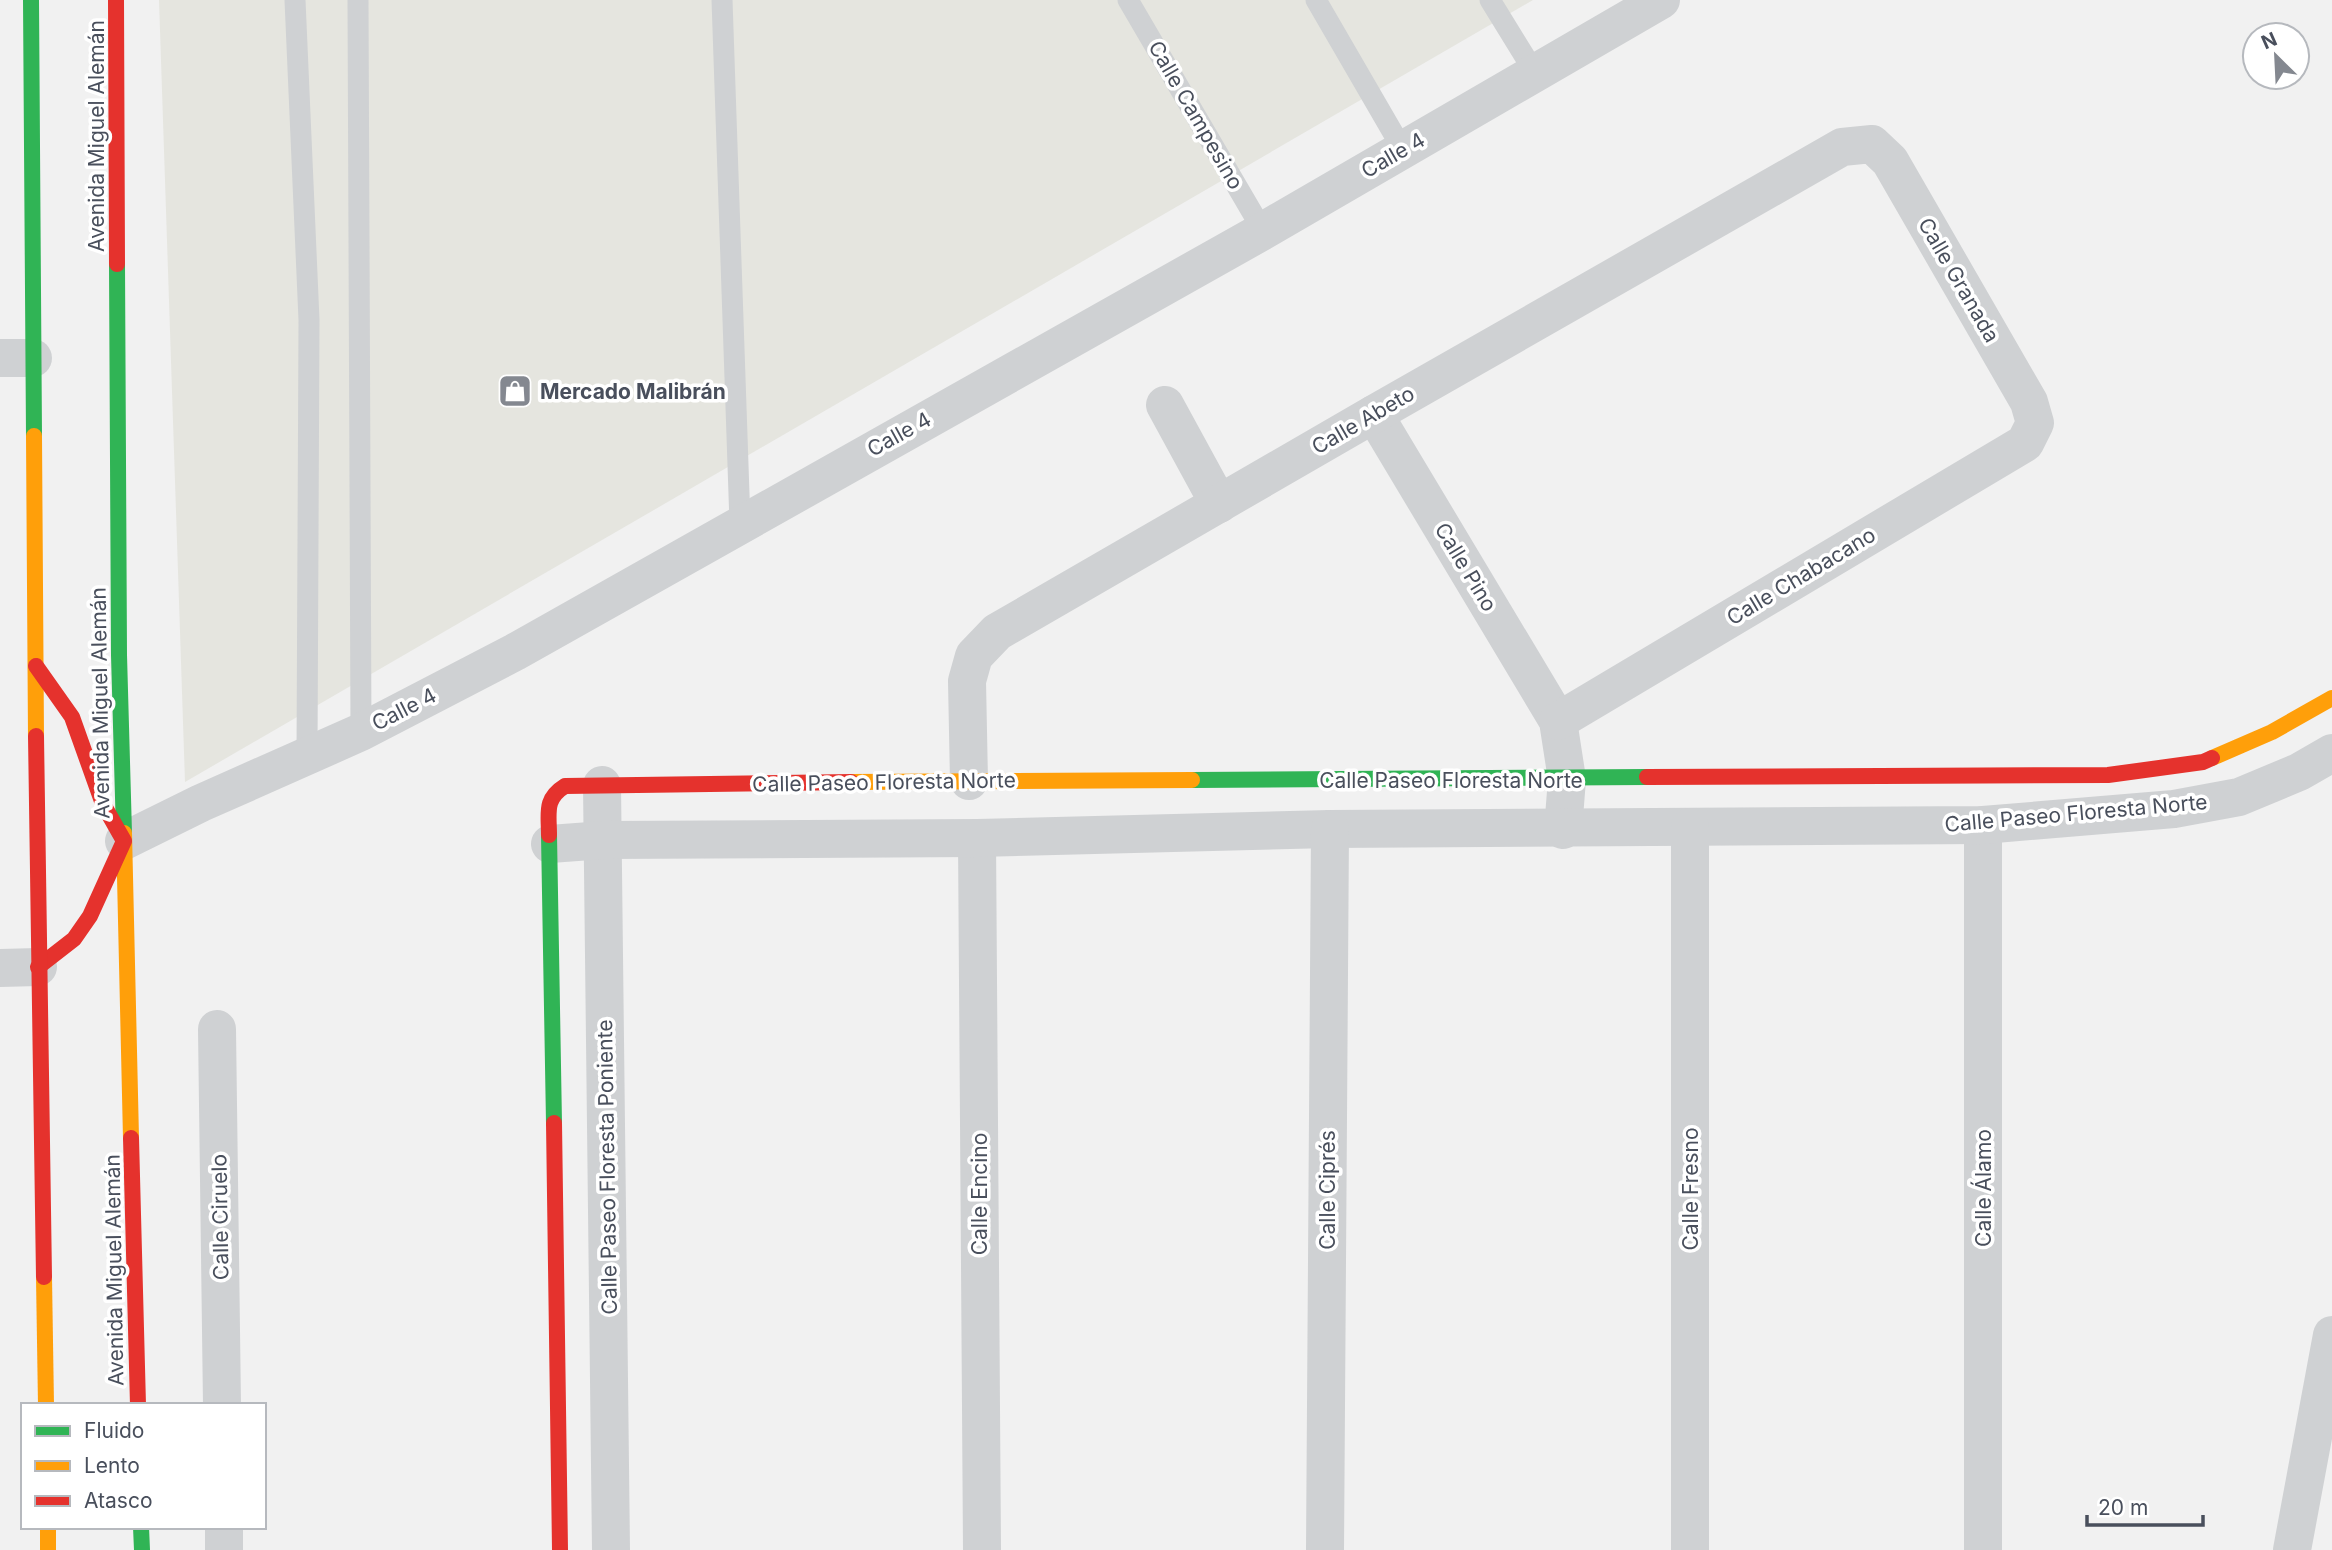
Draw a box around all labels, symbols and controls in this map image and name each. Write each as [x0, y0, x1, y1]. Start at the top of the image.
street label: Avenida Miguel Alemán [84, 20, 109, 252]
north arrow [2241, 21, 2311, 91]
text: N [2258, 27, 2281, 54]
street label: Calle Campesino [1143, 36, 1249, 194]
street label: Calle 4 [1357, 127, 1429, 183]
street label: Calle Granada [1913, 213, 2005, 347]
shop icon: Mercado Malibrán [496, 372, 534, 410]
place label: Mercado Malibrán [540, 379, 726, 404]
street label: Calle Abeto [1307, 381, 1419, 459]
street label: Calle 4 [863, 406, 935, 462]
street label: Calle Pino [1430, 518, 1502, 616]
street label: Calle Chabacano [1722, 522, 1880, 630]
street label: Avenida Miguel Alemán [85, 587, 115, 819]
street label: Calle 4 [368, 682, 440, 736]
street label: Calle Paseo Floresta Norte [752, 767, 1016, 797]
street label: Calle Paseo Floresta Norte [1319, 768, 1583, 793]
street label: Calle Paseo Floresta Norte [1944, 789, 2208, 837]
street label: Calle Paseo Floresta Poniente [592, 1019, 622, 1315]
street label: Calle Fresno [1678, 1127, 1703, 1251]
street label: Calle Álamo [1970, 1129, 1996, 1247]
street label: Calle Ciprés [1315, 1130, 1340, 1250]
street label: Calle Encino [967, 1133, 992, 1255]
street label: Avenida Miguel Alemán [99, 1154, 129, 1386]
street label: Calle Ciruelo [206, 1154, 234, 1280]
legend [21, 1403, 266, 1529]
text: Fluido [84, 1418, 144, 1443]
text: Lento [84, 1453, 140, 1478]
scale bar [2087, 1484, 2202, 1528]
text: Atasco [84, 1488, 153, 1513]
text: 20 m [2098, 1495, 2148, 1520]

